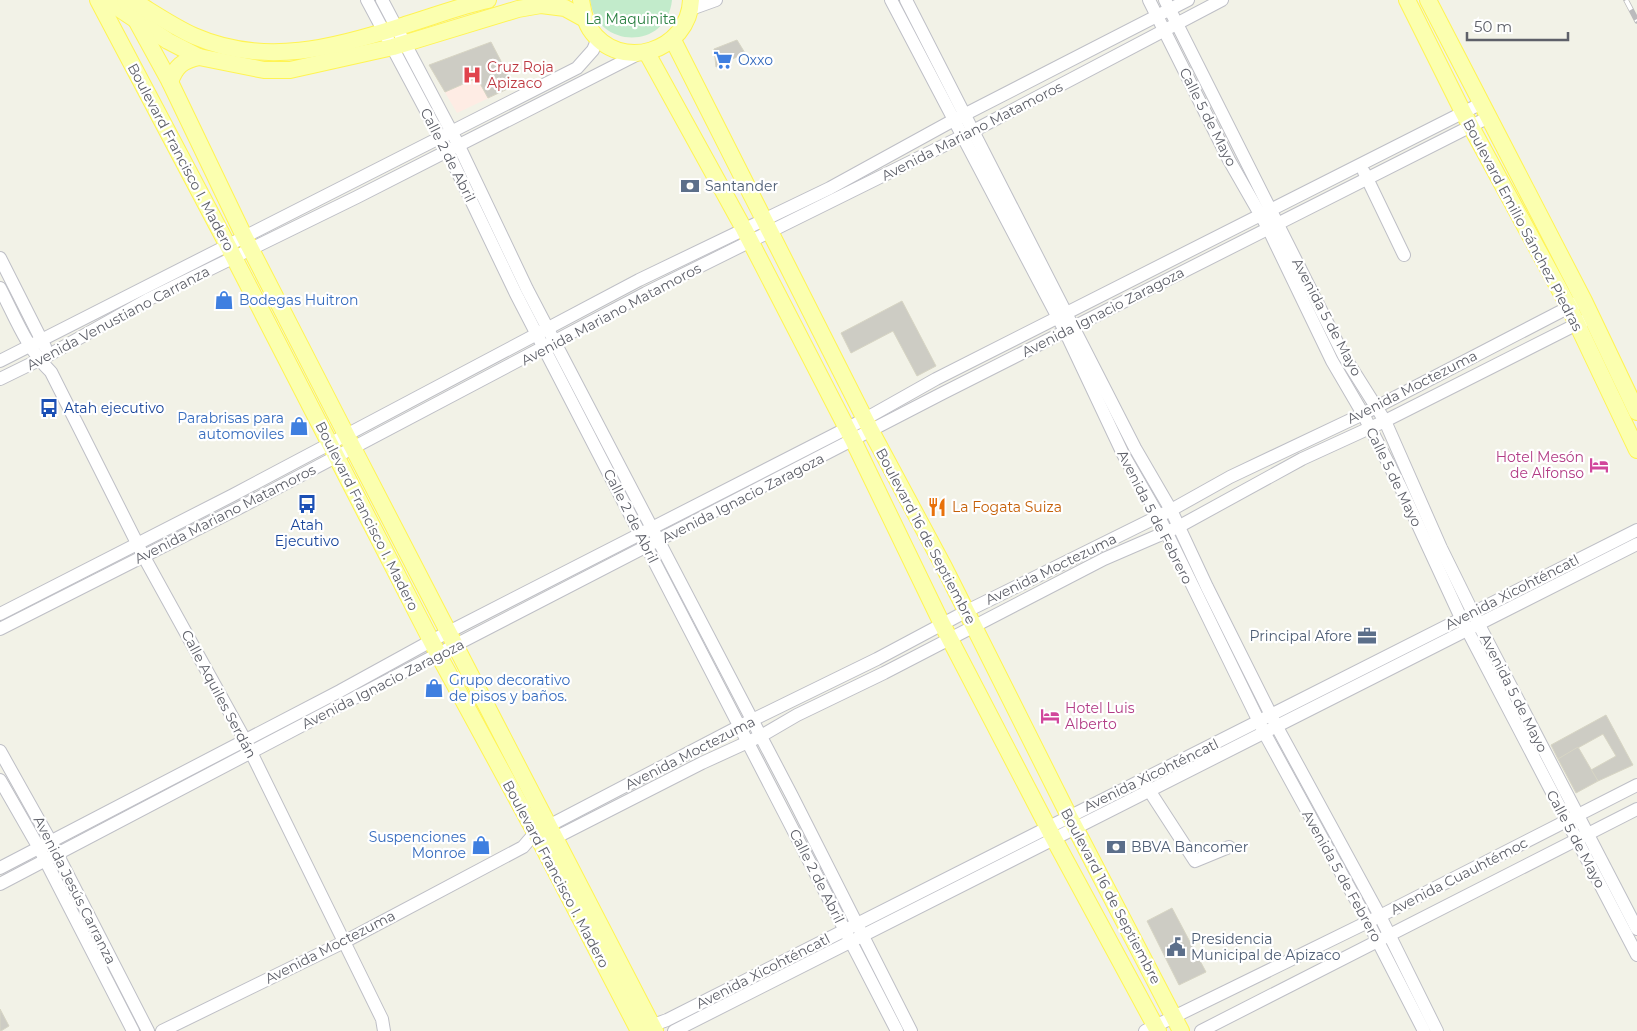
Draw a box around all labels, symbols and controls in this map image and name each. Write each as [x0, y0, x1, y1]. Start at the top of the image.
park label: La Maquinita [585, 10, 677, 28]
scale bar [1467, 10, 1568, 42]
text: 50 m [1474, 17, 1512, 36]
supermarket icon: Oxxo [712, 49, 734, 71]
place label: Oxxo [738, 51, 773, 69]
place label: Cruz Roja Apizaco [487, 58, 554, 92]
street label: Boulevard Francisco I. Madero [124, 60, 238, 254]
hospital icon: Cruz Roja Apizaco [461, 64, 483, 86]
street label: Calle 5 de Mayo [1175, 65, 1241, 170]
street label: Avenida Mariano Matamoros [878, 77, 1066, 185]
street label: Calle 2 de Abril [416, 105, 480, 205]
street label: Boulevard Emilio Sánchez Piedras [1459, 116, 1587, 334]
bank icon: Santander [679, 175, 701, 197]
place label: Santander [705, 177, 778, 195]
street label: Avenida 5 de Mayo [1288, 255, 1366, 379]
street label: Avenida Mariano Matamoros [518, 259, 704, 369]
street label: Avenida Venustiano Carranza [23, 262, 213, 374]
street label: Avenida Ignacio Zaragoza [1019, 263, 1187, 361]
shop icon: Bodegas Huitron [213, 289, 235, 311]
place label: Bodegas Huitron [239, 291, 358, 309]
street label: Avenida Moctezuma [1344, 346, 1480, 428]
bus stop icon: Atah ejecutivo [38, 397, 60, 419]
place label: Atah ejecutivo [64, 399, 165, 417]
place label: Parabrisas para automoviles [177, 409, 284, 443]
shop icon: Parabrisas para automoviles [288, 415, 310, 437]
street label: Boulevard Francisco I. Madero [311, 418, 423, 614]
street label: Calle 5 de Mayo [1362, 424, 1426, 530]
street label: Boulevard 16 de Septiembre [872, 445, 980, 627]
street label: Avenida 5 de Febrero [1113, 447, 1197, 587]
place label: Hotel Mesón de Alfonso [1496, 448, 1584, 482]
street label: Avenida Ignacio Zaragoza [659, 449, 827, 547]
hotel icon: Hotel Mesón de Alfonso [1588, 454, 1610, 476]
street label: Avenida Mariano Matamoros [131, 460, 319, 568]
street label: Calle 2 de Abril [599, 466, 663, 566]
bus stop icon: Atah Ejecutivo [296, 493, 318, 515]
restaurant icon: La Fogata Suiza [926, 496, 948, 518]
place label: La Fogata Suiza [952, 498, 1062, 516]
place label: Atah Ejecutivo [275, 516, 339, 550]
street label: Avenida Moctezuma [982, 529, 1120, 609]
street label: Avenida Xicohténcatl [1442, 550, 1582, 634]
office icon: Principal Afore [1356, 625, 1378, 647]
street label: Calle Aquiles Serdán [178, 627, 260, 761]
place label: Principal Afore [1250, 627, 1352, 645]
street label: Avenida 5 de Mayo [1476, 631, 1552, 756]
street label: Avenida Ignacio Zaragoza [299, 635, 467, 733]
place label: Grupo decorativo de pisos y baños. [449, 671, 570, 705]
shop icon: Grupo decorativo de pisos y baños. [423, 677, 445, 699]
place label: Hotel Luis Alberto [1065, 699, 1135, 733]
hotel icon: Hotel Luis Alberto [1039, 705, 1061, 727]
street label: Avenida Moctezuma [622, 712, 758, 794]
street label: Avenida Xicohténcatl [1081, 734, 1221, 816]
street label: Boulevard Francisco I. Madero [499, 777, 613, 971]
street label: Calle 5 de Mayo [1543, 787, 1610, 891]
street label: Boulevard 16 de Septiembre [1057, 805, 1165, 987]
street label: Avenida 5 de Febrero [1298, 807, 1386, 945]
street label: Avenida Jesús Carranza [30, 813, 120, 967]
street label: Calle 2 de Abril [785, 826, 849, 926]
place label: Suspenciones Monroe [369, 828, 466, 862]
street label: Avenida Cuauhtémoc [1387, 833, 1531, 918]
shop icon: Suspenciones Monroe [470, 834, 492, 856]
bank icon: BBVA Bancomer [1105, 836, 1127, 858]
place label: BBVA Bancomer [1131, 838, 1249, 856]
street label: Avenida Moctezuma [262, 906, 398, 988]
street label: Avenida Xicohténcatl [693, 929, 833, 1013]
place label: Presidencia Municipal de Apizaco [1191, 930, 1341, 964]
public building icon: Presidencia Municipal de Apizaco [1165, 936, 1187, 958]

